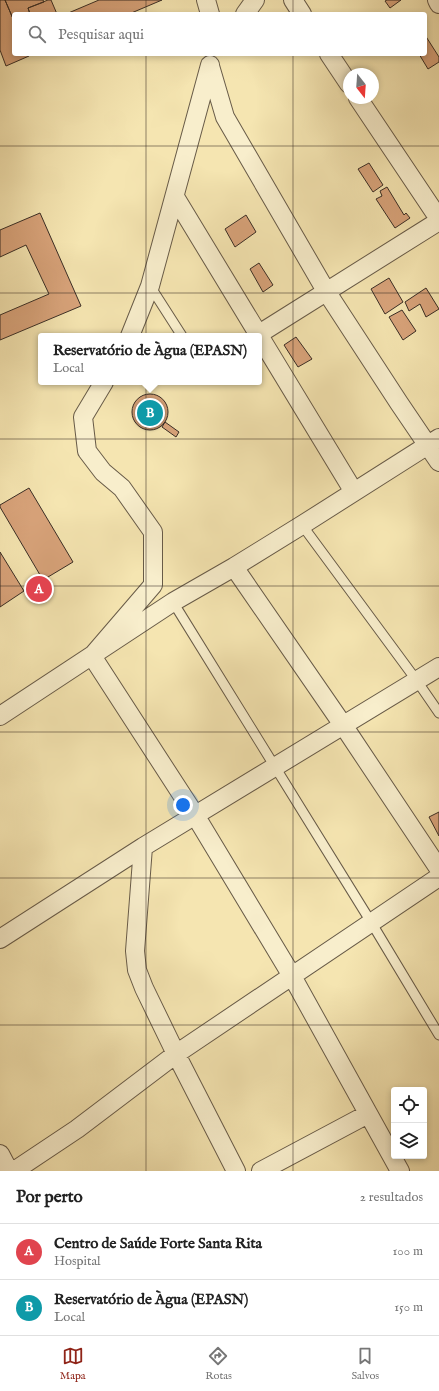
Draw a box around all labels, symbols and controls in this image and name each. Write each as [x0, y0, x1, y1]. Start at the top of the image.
search box [12, 12, 427, 56]
icon: search [26, 23, 48, 45]
text: Pesquisar aqui [58, 25, 144, 44]
north arrow [343, 68, 379, 104]
popup [38, 333, 262, 385]
text: Reservatório de Àgua (EPASN) [53, 341, 247, 360]
text: Local [53, 360, 84, 377]
pin: B [137, 398, 163, 428]
pin: A [26, 574, 52, 604]
your location [173, 795, 193, 815]
map controls [391, 1087, 427, 1159]
button: locate [391, 1087, 427, 1123]
button: layers [391, 1123, 427, 1159]
text: Por perto [16, 1187, 83, 1208]
text: 2 resultados [360, 1189, 423, 1206]
text: Centro de Saúde Forte Santa Rita [54, 1234, 262, 1253]
text: A [25, 1243, 33, 1260]
text: 100 m [393, 1243, 423, 1260]
text: Hospital [54, 1253, 101, 1270]
text: Reservatório de Àgua (EPASN) [54, 1290, 248, 1309]
text: B [25, 1299, 33, 1316]
text: 150 m [394, 1299, 423, 1316]
text: Local [54, 1309, 85, 1326]
tab: Mapa [60, 1345, 86, 1383]
tab: Rotas [205, 1345, 232, 1383]
tab: Salvos [351, 1345, 379, 1383]

